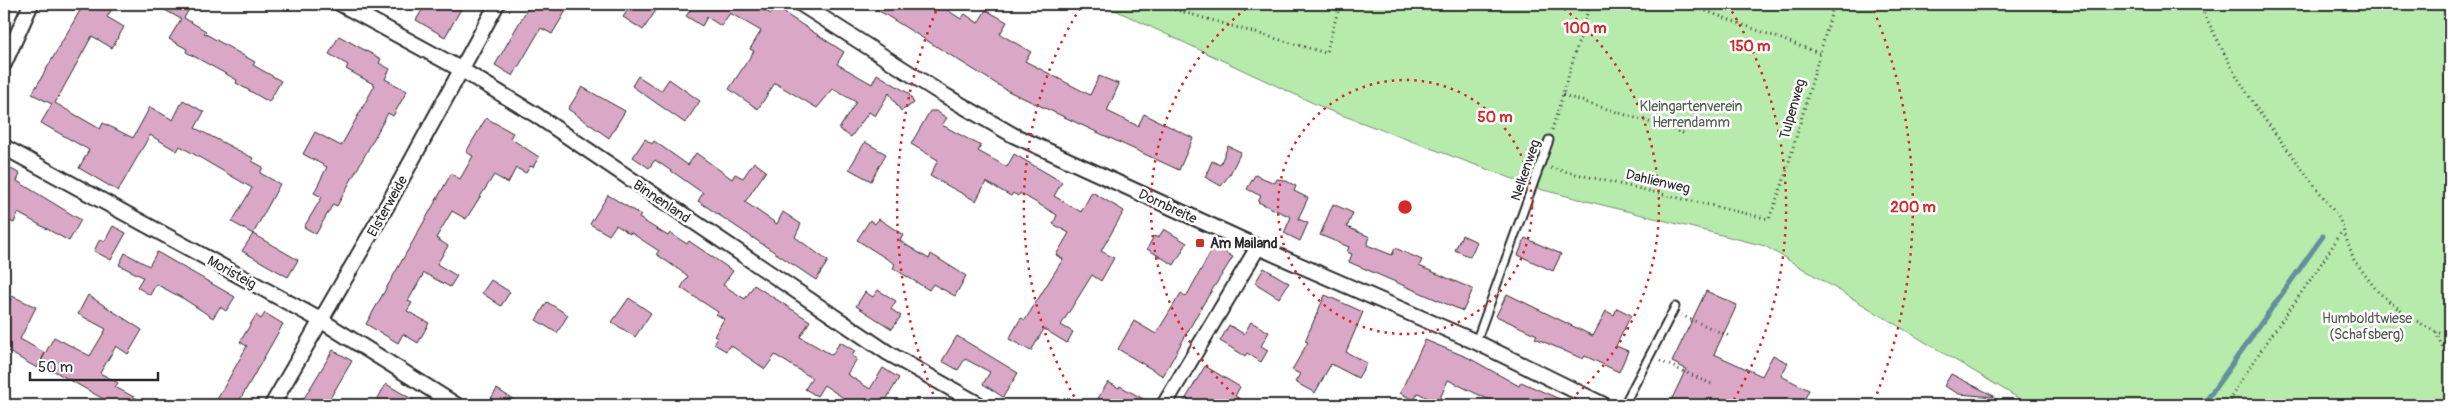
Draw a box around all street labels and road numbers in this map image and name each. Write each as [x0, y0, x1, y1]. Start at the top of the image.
street label: Tulpenweg [1776, 77, 1809, 141]
street label: Nelkenweg [1507, 137, 1544, 203]
street label: Dahlienweg [1624, 166, 1692, 197]
street label: Elsterweide [364, 173, 411, 240]
street label: Binnenland [630, 176, 693, 227]
street label: Dornbreite [1136, 185, 1200, 227]
street label: Moristeig [204, 252, 259, 293]

